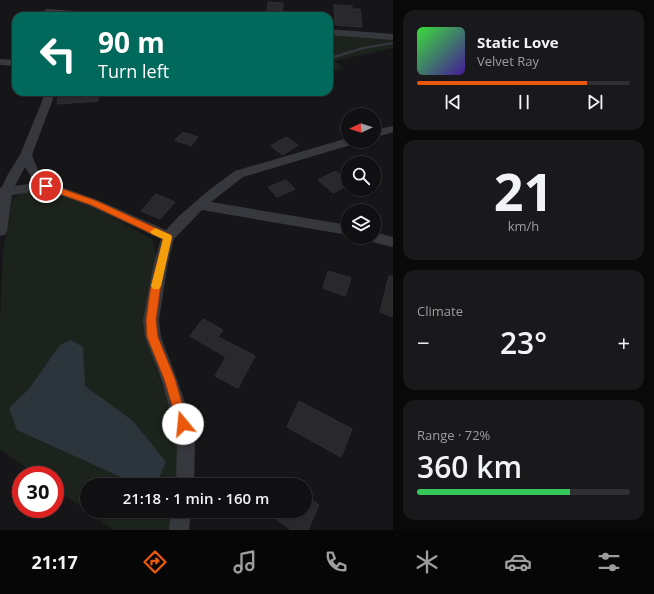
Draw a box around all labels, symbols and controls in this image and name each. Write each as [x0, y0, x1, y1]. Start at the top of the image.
text: 90 m [98, 23, 165, 61]
icon: left [32, 28, 84, 80]
text: Static Love [477, 32, 559, 52]
text: Velvet Ray [477, 52, 539, 70]
text: Turn left [98, 59, 169, 83]
icon: previous [442, 91, 464, 113]
icon: pause [513, 91, 535, 113]
icon: next [584, 91, 606, 113]
north arrow [341, 108, 381, 148]
map controls [341, 108, 381, 244]
text: 21 [494, 155, 553, 226]
button: search [341, 156, 381, 196]
pin [29, 169, 63, 203]
icon: arrive [35, 175, 57, 197]
button: layers [341, 204, 381, 244]
text: km/h [508, 217, 539, 235]
text: Climate [417, 302, 463, 320]
text: 23° [500, 322, 547, 363]
text: − [417, 327, 430, 357]
text: + [617, 327, 630, 357]
position arrow [162, 403, 204, 445]
text: Range · 72% [417, 426, 490, 444]
text: 360 km [417, 446, 522, 487]
speed limit sign: 30 [12, 466, 64, 518]
text: 21:18 · 1 min · 160 m [123, 488, 269, 508]
icon: directions [141, 548, 169, 576]
icon: music [231, 548, 259, 576]
icon: phone [322, 548, 350, 576]
icon: climate [413, 548, 441, 576]
icon: car [504, 548, 532, 576]
icon: filters [595, 548, 623, 576]
text: 21:17 [31, 550, 78, 574]

